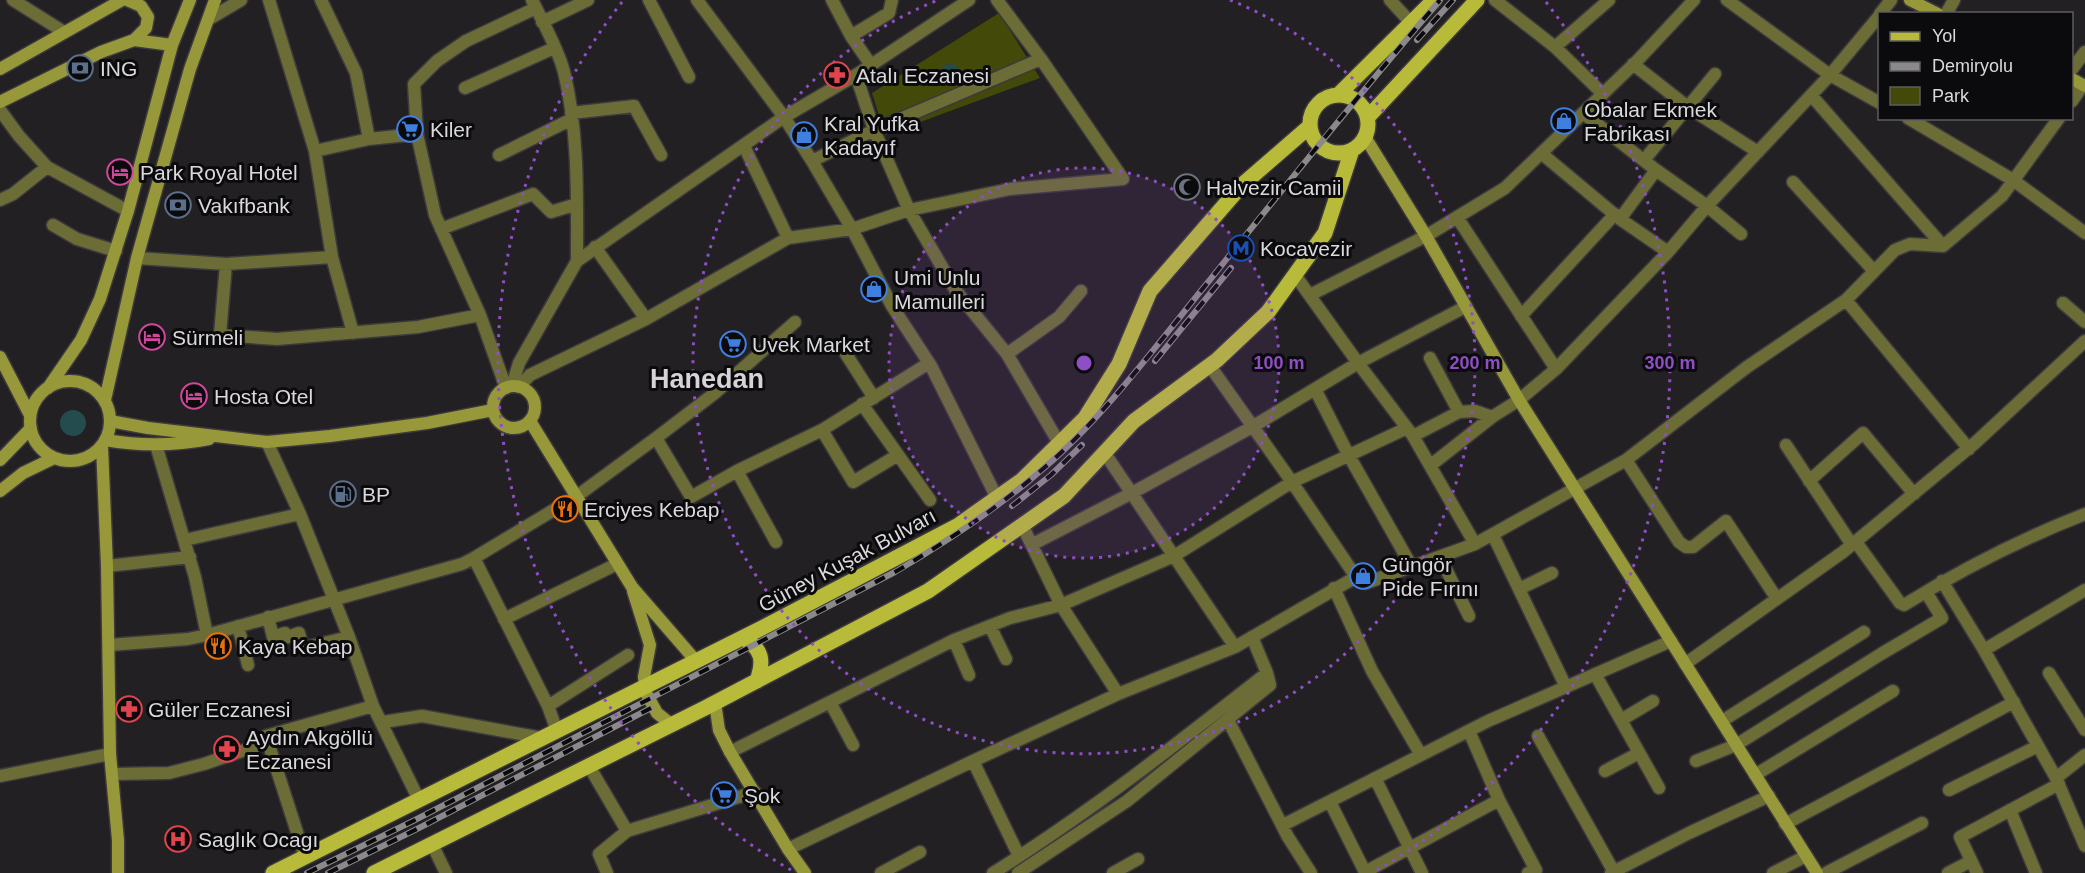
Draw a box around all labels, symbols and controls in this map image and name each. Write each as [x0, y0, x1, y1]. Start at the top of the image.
legend [1878, 12, 2073, 120]
text: Yol [1932, 26, 1956, 46]
bank icon: ING [65, 53, 95, 83]
text: Demiryolu [1932, 56, 2013, 76]
place label: ING [100, 57, 137, 80]
pharmacy icon: Atalı Eczanesi [822, 60, 852, 90]
place label: Atalı Eczanesi [856, 64, 989, 87]
text: Park [1932, 86, 1970, 106]
place label: Obalar Ekmek Fabrikası [1584, 98, 1718, 145]
shop icon: Obalar Ekmek Fabrikası [1549, 106, 1579, 136]
place label: Kral Yufka Kadayıf [824, 112, 920, 159]
supermarket icon: Kiler [395, 114, 425, 144]
place label: Kiler [430, 118, 472, 141]
shop icon: Kral Yufka Kadayıf [789, 120, 819, 150]
hotel icon: Park Royal Hotel [105, 157, 135, 187]
place label: Park Royal Hotel [140, 161, 298, 184]
mosque icon: Halvezir Camii [1172, 172, 1202, 202]
place label: Halvezir Camii [1206, 176, 1341, 199]
bank icon: Vakıfbank [163, 190, 193, 220]
place label: Vakıfbank [198, 194, 290, 217]
metro station icon: Kocavezir [1226, 233, 1256, 263]
place label: Kocavezir [1260, 237, 1352, 260]
place label: Umi Unlu Mamulleri [894, 266, 985, 313]
shop icon: Umi Unlu Mamulleri [859, 274, 889, 304]
hotel icon: Sürmeli [137, 322, 167, 352]
place label: Sürmeli [172, 326, 243, 349]
supermarket icon: Uvek Market [718, 329, 748, 359]
place label: Uvek Market [752, 333, 870, 356]
centre of rings [1074, 353, 1094, 373]
text: 100 m [1253, 353, 1305, 373]
text: 200 m [1449, 353, 1501, 373]
text: 300 m [1644, 353, 1696, 373]
district label: Hanedan [650, 364, 764, 394]
hotel icon: Hosta Otel [179, 381, 209, 411]
place label: Hosta Otel [214, 385, 313, 408]
fuel station icon: BP [328, 479, 358, 509]
place label: BP [362, 483, 390, 506]
restaurant icon: Erciyes Kebap [550, 494, 580, 524]
place label: Erciyes Kebap [584, 498, 719, 521]
street label: Güney Kuşak Bulvarı [755, 504, 939, 616]
place label: Güngör Pide Fırını [1382, 553, 1479, 600]
shop icon: Güngör Pide Fırını [1348, 561, 1378, 591]
restaurant icon: Kaya Kebap [203, 631, 233, 661]
place label: Kaya Kebap [238, 635, 352, 658]
pharmacy icon: Güler Eczanesi [114, 694, 144, 724]
place label: Güler Eczanesi [148, 698, 290, 721]
place label: Aydın Akgöllü Eczanesi [246, 726, 373, 773]
pharmacy icon: Aydın Akgöllü Eczanesi [212, 734, 242, 764]
supermarket icon: Şok [709, 780, 739, 810]
place label: Şok [744, 784, 781, 807]
hospital icon: Saglık Ocagı [163, 824, 193, 854]
place label: Saglık Ocagı [198, 828, 318, 851]

